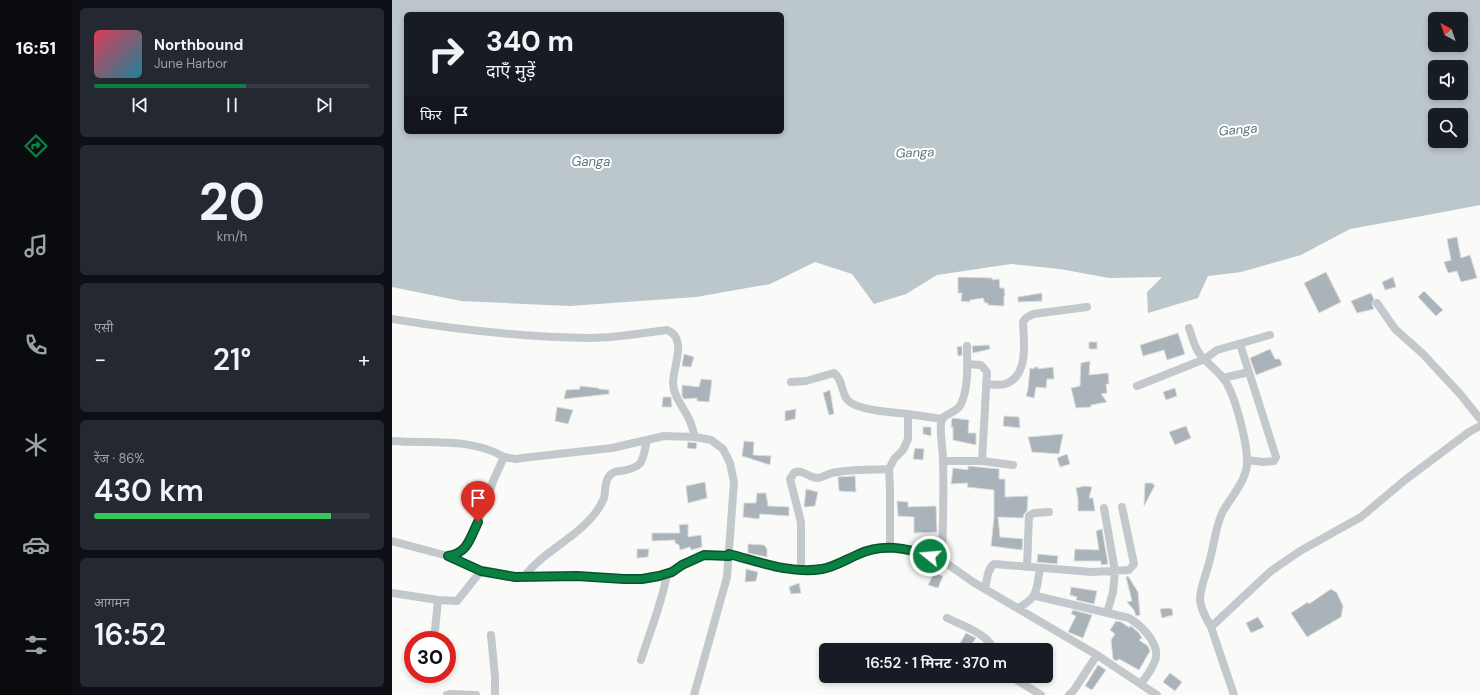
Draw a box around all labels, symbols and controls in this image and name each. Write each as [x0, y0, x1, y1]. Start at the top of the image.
north arrow [1428, 12, 1468, 52]
map controls [1428, 12, 1468, 148]
text: 340 m [486, 23, 574, 60]
icon: right [420, 28, 472, 80]
text: Northbound [154, 35, 243, 55]
text: 16:51 [16, 36, 56, 60]
text: June Harbor [154, 55, 228, 72]
text: दाएँ मुड़ें [486, 59, 535, 83]
button: sound [1428, 60, 1468, 100]
icon: previous [129, 94, 151, 116]
icon: pause [221, 94, 243, 116]
icon: next [313, 94, 335, 116]
icon: arrive [450, 104, 472, 126]
text: फिर [420, 105, 442, 125]
button: search [1428, 108, 1468, 148]
water label: Ganga [1218, 119, 1258, 140]
icon: directions [22, 132, 50, 160]
water label: Ganga [895, 143, 935, 162]
water label: Ganga [572, 153, 610, 170]
text: 20 [199, 168, 265, 236]
text: km/h [217, 228, 247, 245]
icon: music [22, 232, 50, 260]
text: एसी [94, 319, 113, 336]
icon: phone [22, 331, 50, 359]
text: 21° [213, 340, 251, 379]
text: − [94, 345, 106, 374]
text: + [358, 345, 370, 374]
icon: climate [22, 431, 50, 459]
text: रेंज · 86% [94, 450, 145, 467]
text: 430 km [94, 471, 204, 510]
pin [461, 481, 495, 522]
icon: arrive [467, 487, 489, 509]
icon: car [22, 531, 50, 559]
position arrow [909, 535, 951, 577]
text: आगमन [94, 594, 130, 611]
text: 16:52 [94, 615, 166, 654]
icon: filters [22, 631, 50, 659]
speed limit sign: 30 [404, 631, 456, 683]
text: 16:52 · 1 मिनट · 370 m [865, 653, 1007, 673]

